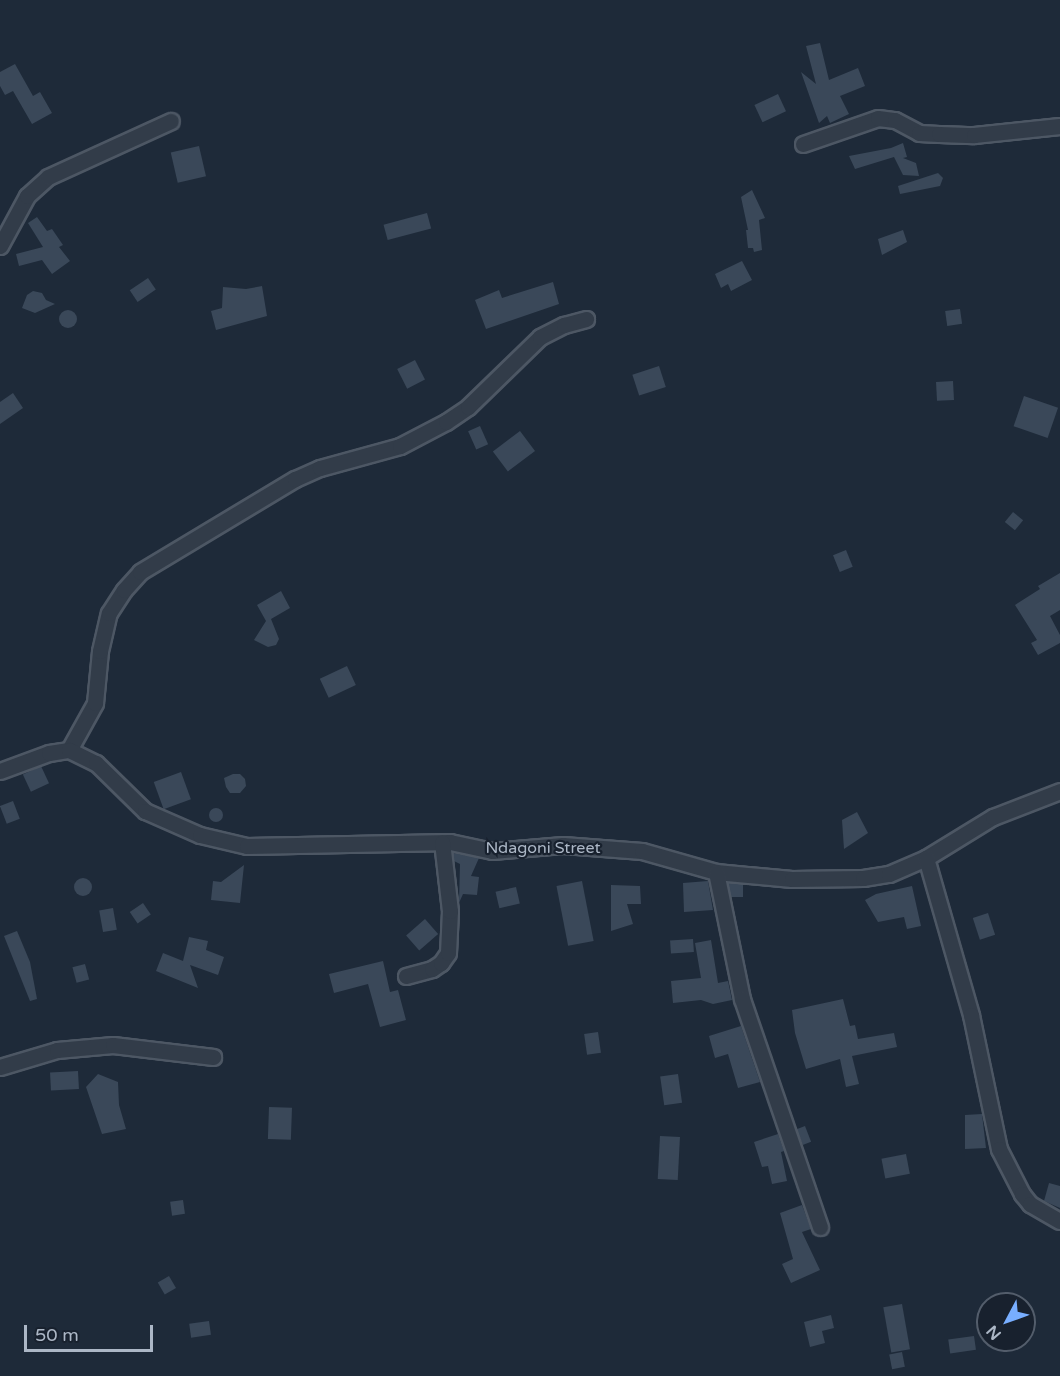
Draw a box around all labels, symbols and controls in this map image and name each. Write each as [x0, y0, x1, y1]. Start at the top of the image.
street label: Ndagoni Street [485, 838, 601, 858]
north arrow [976, 1292, 1036, 1352]
scale bar [27, 1313, 156, 1351]
text: N [982, 1321, 1006, 1344]
text: 50 m [35, 1324, 79, 1346]

